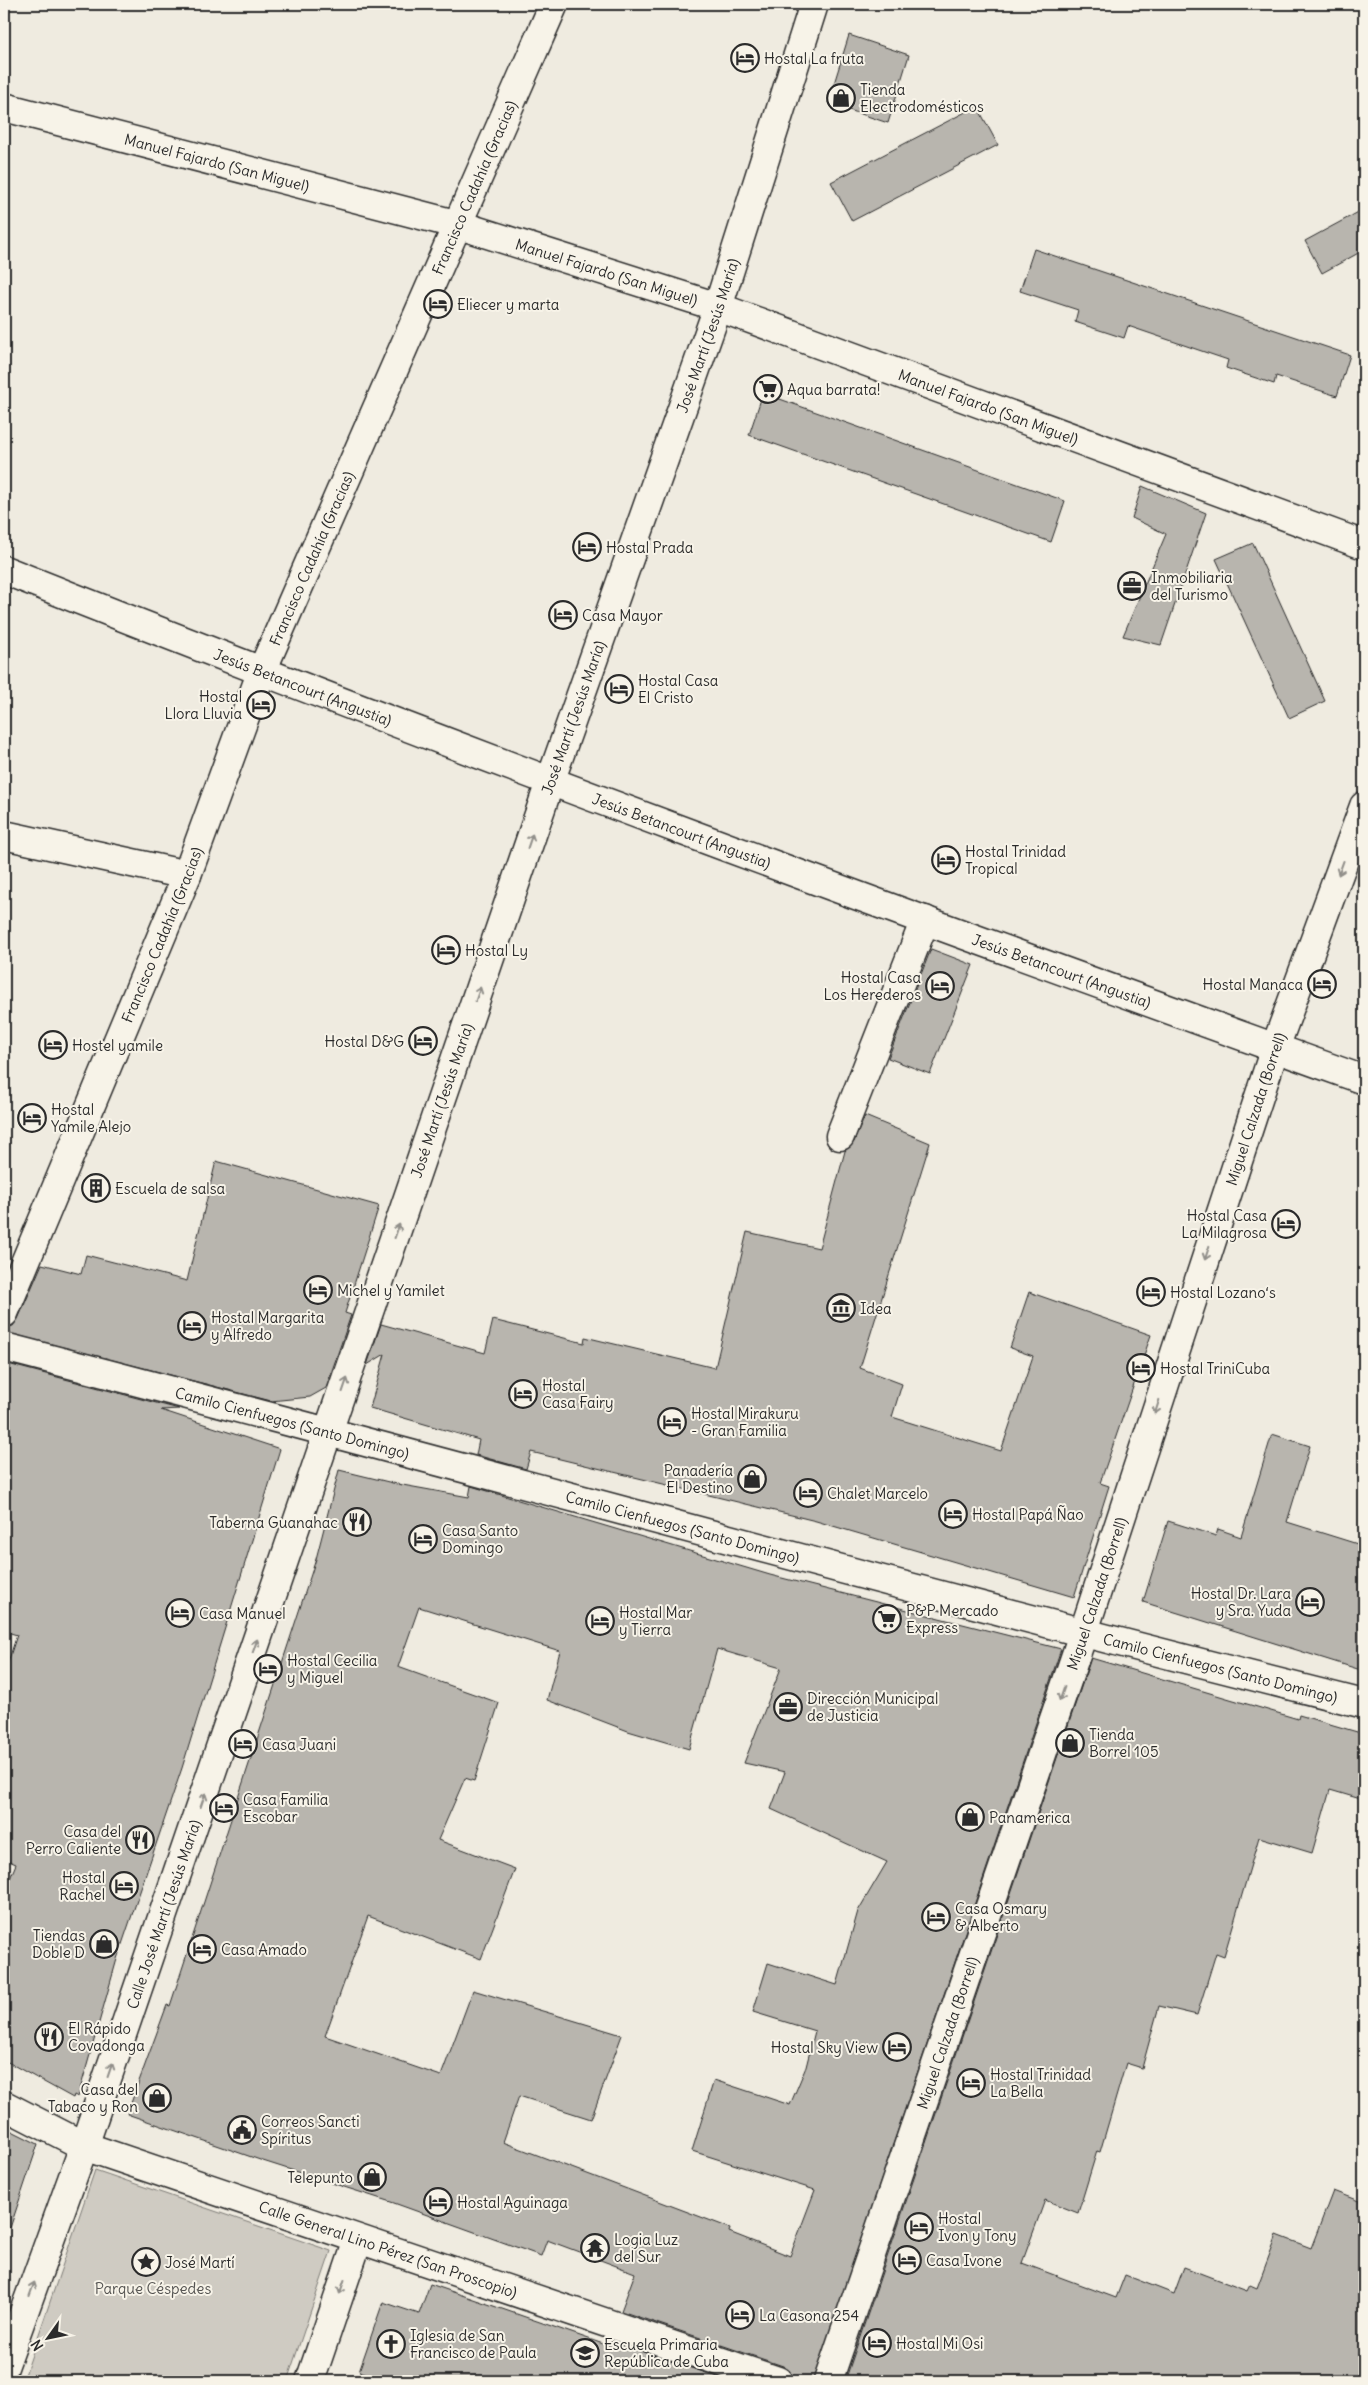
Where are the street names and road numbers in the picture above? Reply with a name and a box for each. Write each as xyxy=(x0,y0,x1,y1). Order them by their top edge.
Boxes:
street label: Francisco Cadahía (Gracias) xyxy=(427,97,520,277)
street label: Manuel Fajardo (San Miguel) xyxy=(122,129,311,195)
street label: Manuel Fajardo (San Miguel) xyxy=(513,234,700,310)
street label: José Martí (Jesús María) xyxy=(672,256,742,415)
street label: Manuel Fajardo (San Miguel) xyxy=(896,365,1081,448)
street label: Francisco Cadahía (Gracias) xyxy=(265,468,358,648)
street label: José Martí (Jesús María) xyxy=(537,638,609,797)
street label: Jesús Betancourt (Angustia) xyxy=(211,644,395,730)
street label: Jesús Betancourt (Angustia) xyxy=(590,788,774,872)
street label: Francisco Cadahía (Gracias) xyxy=(117,844,206,1025)
street label: Jesús Betancourt (Angustia) xyxy=(970,929,1154,1012)
street label: José Martí (Jesús María) xyxy=(406,1021,476,1180)
street label: Miguel Calzada (Borrell) xyxy=(1221,1030,1289,1188)
street label: Camilo Cienfuegos (Santo Domingo) xyxy=(173,1383,411,1463)
street label: Camilo Cienfuegos (Santo Domingo) xyxy=(564,1486,802,1567)
street label: Miguel Calzada (Borrell) xyxy=(1062,1515,1130,1672)
street label: Camilo Cienfuegos (Santo Domingo) xyxy=(1101,1629,1340,1707)
street label: Calle José Martí (Jesús María) xyxy=(122,1817,204,2011)
street label: Miguel Calzada (Borrell) xyxy=(912,1954,982,2111)
street label: Calle General Lino Pérez (San Proscopio) xyxy=(256,2196,520,2302)

